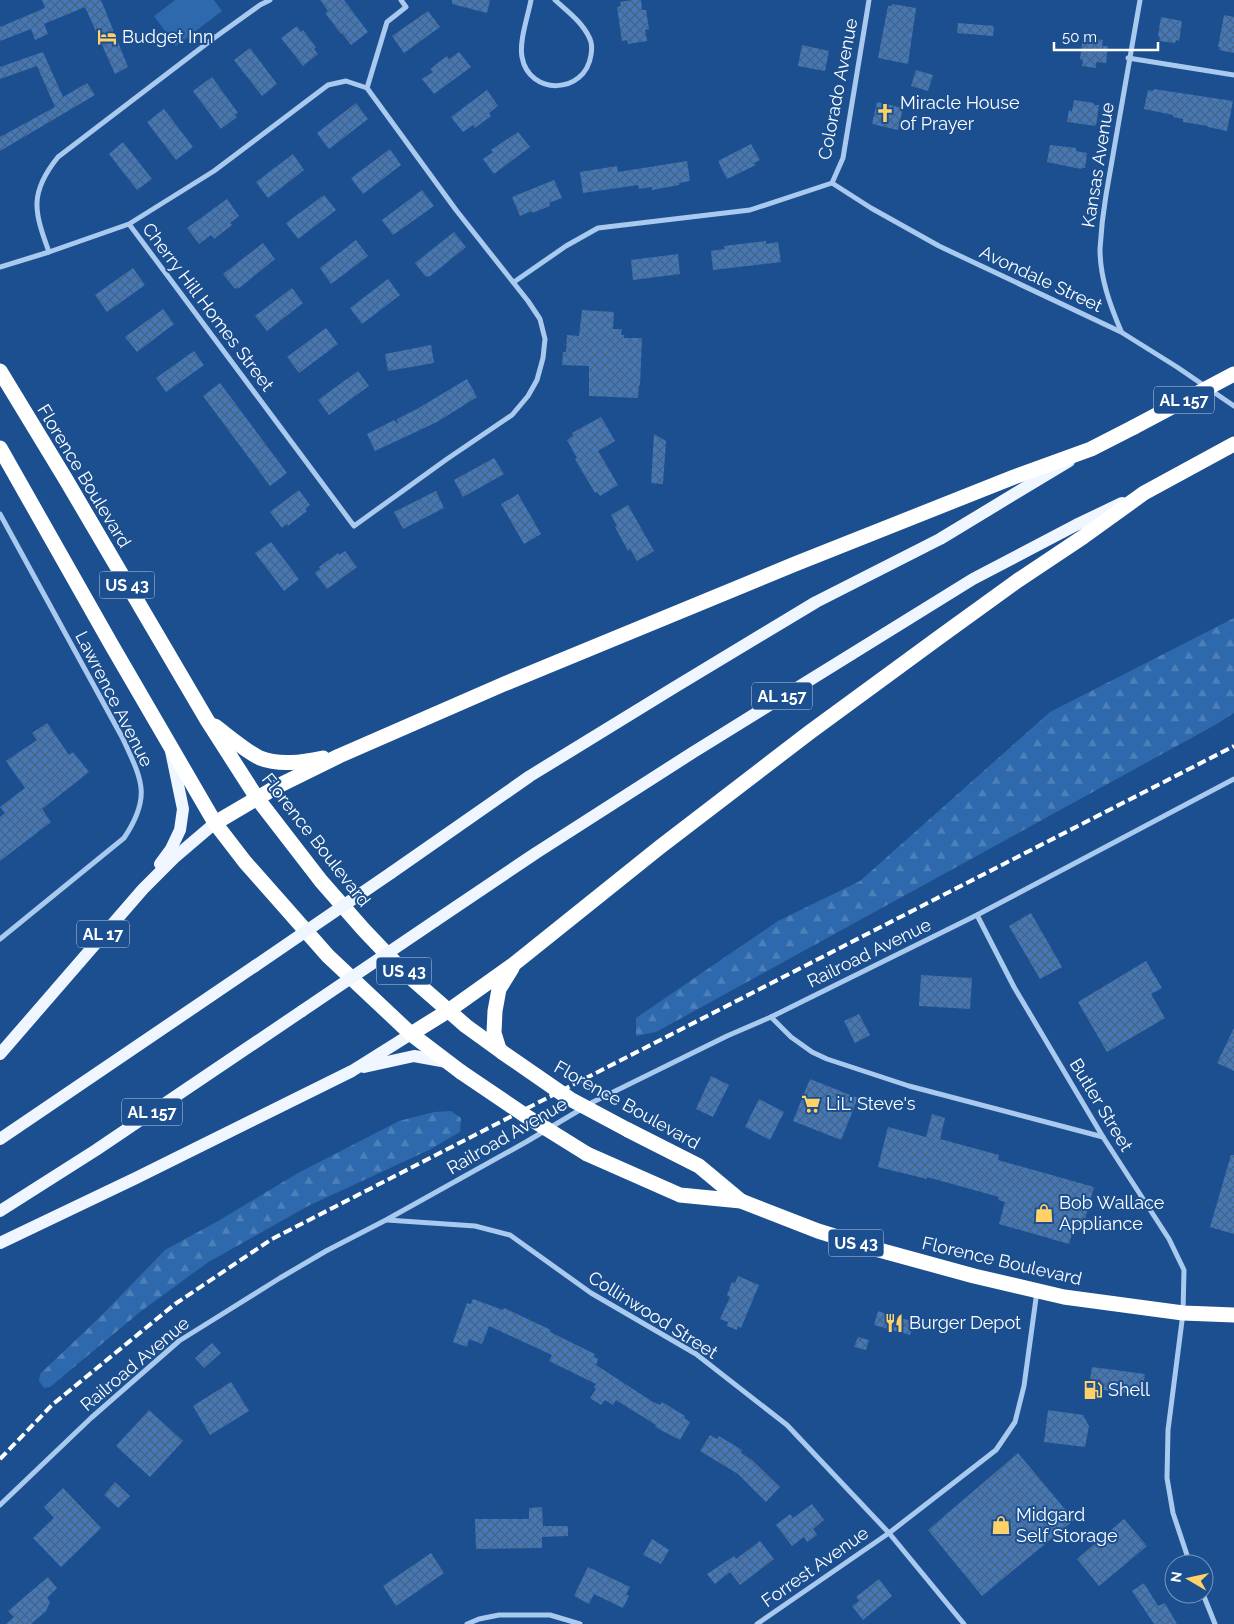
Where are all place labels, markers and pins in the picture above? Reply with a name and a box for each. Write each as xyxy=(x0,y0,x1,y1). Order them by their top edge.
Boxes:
hotel icon: Budget Inn xyxy=(96,26,118,48)
place label: Budget Inn xyxy=(122,26,214,47)
place label: Miracle House of Prayer xyxy=(900,92,1020,134)
church icon: Miracle House of Prayer xyxy=(874,102,896,124)
supermarket icon: LiL' Steve's xyxy=(800,1093,822,1115)
place label: LiL' Steve's xyxy=(826,1093,916,1114)
place label: Bob Wallace Appliance xyxy=(1059,1192,1165,1234)
shop icon: Bob Wallace Appliance xyxy=(1033,1202,1055,1224)
restaurant icon: Burger Depot xyxy=(883,1312,905,1334)
place label: Burger Depot xyxy=(909,1312,1021,1333)
fuel station icon: Shell xyxy=(1082,1379,1104,1401)
place label: Shell xyxy=(1108,1379,1150,1400)
place label: Midgard Self Storage xyxy=(1016,1504,1118,1546)
shop icon: Midgard Self Storage xyxy=(990,1514,1012,1536)

